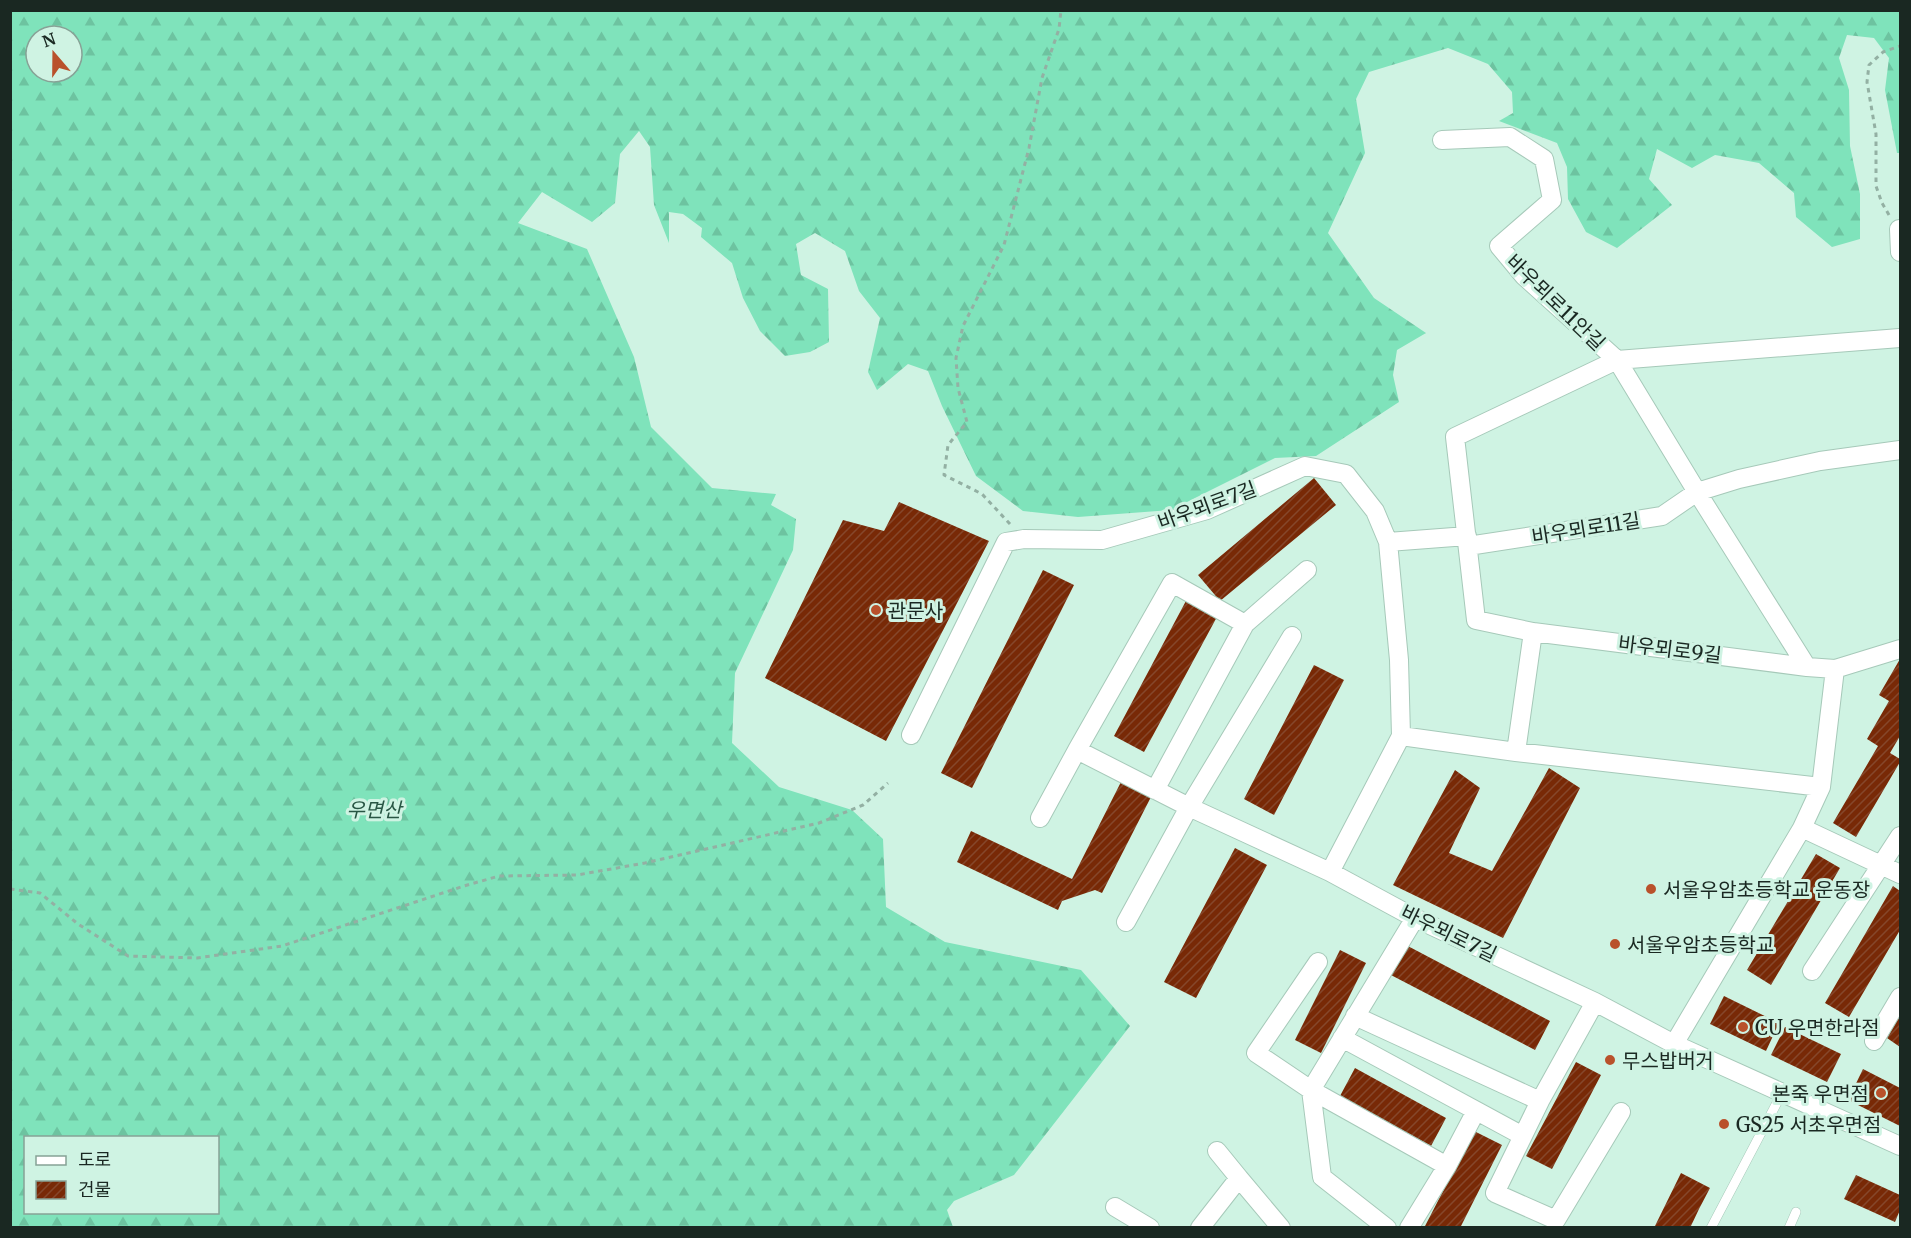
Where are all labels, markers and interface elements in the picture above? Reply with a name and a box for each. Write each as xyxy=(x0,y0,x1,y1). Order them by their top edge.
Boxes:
north arrow xyxy=(24,24,84,84)
text: N xyxy=(40,28,59,51)
street label: 바우뫼로11안길 xyxy=(1501,249,1611,355)
street label: 바우뫼로7길 xyxy=(1154,476,1260,534)
street label: 바우뫼로11길 xyxy=(1530,507,1642,549)
place label: 관문사 xyxy=(888,598,943,623)
marker: 관문사 xyxy=(869,603,883,617)
street label: 바우뫼로9길 xyxy=(1617,630,1723,668)
park label: 우면산 xyxy=(346,797,404,822)
place label: 서울우암초등학교 운동장 xyxy=(1663,877,1870,902)
marker: 서울우암초등학교 운동장 xyxy=(1644,882,1658,896)
street label: 바우뫼로7길 xyxy=(1397,899,1501,967)
place label: 서울우암초등학교 xyxy=(1627,932,1774,957)
marker: 서울우암초등학교 xyxy=(1608,937,1622,951)
place label: CU 우면한라점 xyxy=(1755,1015,1880,1040)
marker: CU 우면한라점 xyxy=(1736,1020,1750,1034)
place label: 무스밥버거 xyxy=(1622,1048,1714,1073)
marker: 무스밥버거 xyxy=(1603,1053,1617,1067)
place label: 본죽 우면점 xyxy=(1772,1081,1869,1106)
marker: 본죽 우면점 xyxy=(1874,1086,1888,1100)
place label: GS25 서초우면점 xyxy=(1736,1112,1881,1137)
marker: GS25 서초우면점 xyxy=(1717,1117,1731,1131)
legend xyxy=(24,1136,219,1214)
text: 도로 xyxy=(78,1148,111,1171)
text: 건물 xyxy=(78,1178,111,1201)

